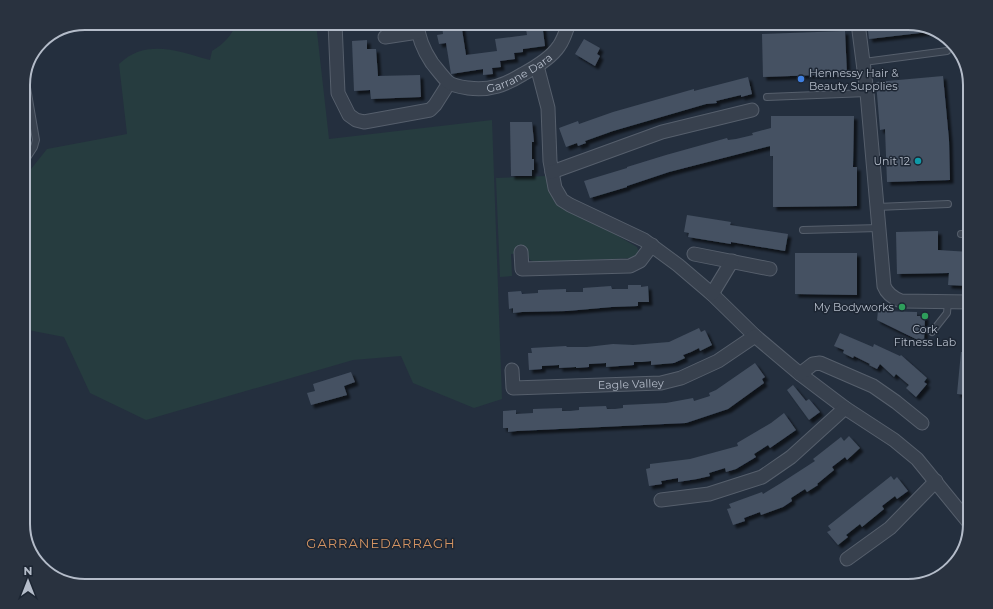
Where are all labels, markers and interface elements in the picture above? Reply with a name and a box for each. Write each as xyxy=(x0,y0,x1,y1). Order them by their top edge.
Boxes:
street label: Garrane Dara xyxy=(485,50,555,95)
place label: Hennessy Hair & Beauty Supplies xyxy=(809,66,899,93)
marker: Hennessy Hair & Beauty Supplies xyxy=(796,74,806,84)
place label: Unit 12 xyxy=(873,154,910,168)
marker: Unit 12 xyxy=(913,156,923,166)
place label: My Bodyworks xyxy=(814,300,895,314)
marker: My Bodyworks xyxy=(897,302,907,312)
marker: Cork Fitness Lab xyxy=(920,311,930,321)
place label: Cork Fitness Lab xyxy=(894,322,956,349)
street label: Eagle Valley xyxy=(598,376,664,392)
district label: GARRANEDARRAGH xyxy=(306,535,456,551)
north arrow xyxy=(8,561,48,601)
text: N xyxy=(24,564,32,578)

